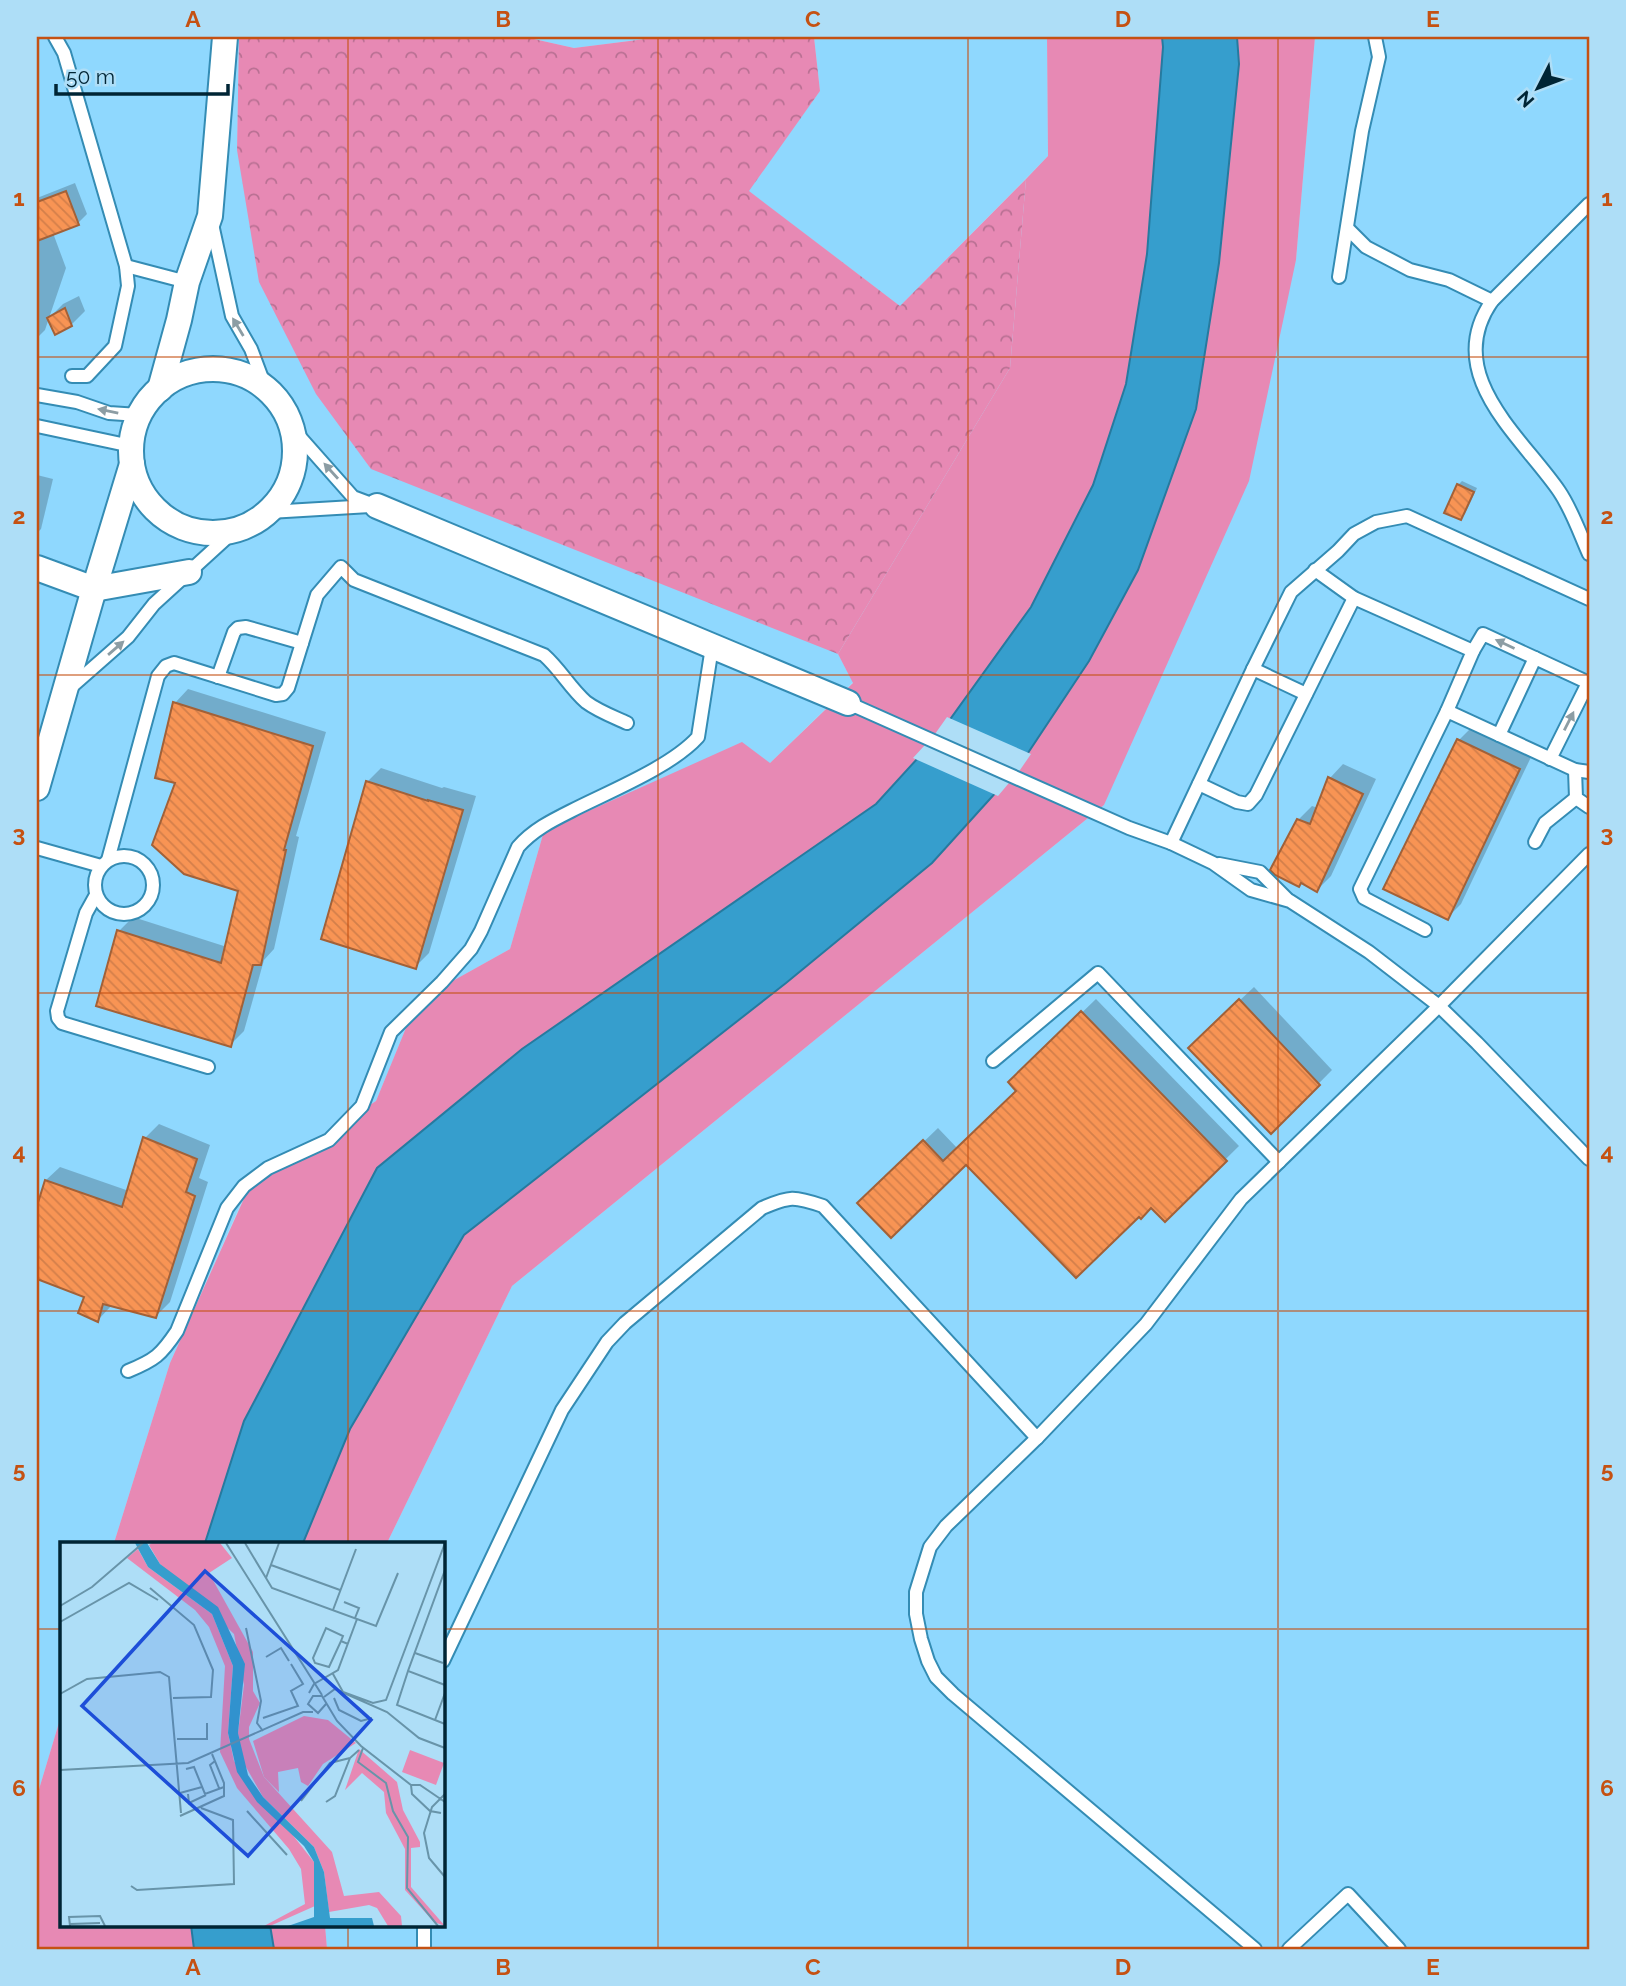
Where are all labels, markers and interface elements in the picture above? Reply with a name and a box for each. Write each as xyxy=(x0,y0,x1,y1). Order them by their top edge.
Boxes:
text: A xyxy=(185,5,201,32)
text: B xyxy=(495,5,511,32)
text: C xyxy=(805,5,821,32)
text: D xyxy=(1115,5,1131,32)
text: E xyxy=(1426,5,1440,32)
scale bar xyxy=(56,52,228,96)
north arrow xyxy=(1504,52,1574,122)
text: 50 m xyxy=(66,64,115,89)
text: N xyxy=(1512,87,1538,112)
text: 1 xyxy=(13,184,25,211)
text: 1 xyxy=(1601,184,1613,211)
one-way arrow xyxy=(232,317,244,336)
one-way arrow xyxy=(97,405,119,416)
one-way arrow xyxy=(323,462,339,480)
text: 2 xyxy=(13,502,25,529)
text: 2 xyxy=(1601,502,1613,529)
one-way arrow xyxy=(1495,638,1515,650)
one-way arrow xyxy=(107,641,124,656)
one-way arrow xyxy=(1564,711,1575,731)
text: 3 xyxy=(13,820,25,847)
text: 3 xyxy=(1601,820,1613,847)
text: 4 xyxy=(12,1138,26,1165)
text: 4 xyxy=(1600,1138,1614,1165)
text: 5 xyxy=(13,1456,26,1483)
text: 5 xyxy=(1601,1456,1614,1483)
inset map xyxy=(60,1542,444,1926)
text: 6 xyxy=(12,1774,26,1801)
text: 6 xyxy=(1600,1774,1614,1801)
text: A xyxy=(185,1953,201,1980)
text: B xyxy=(495,1953,511,1980)
text: C xyxy=(805,1953,821,1980)
text: D xyxy=(1115,1953,1131,1980)
text: E xyxy=(1426,1953,1440,1980)

